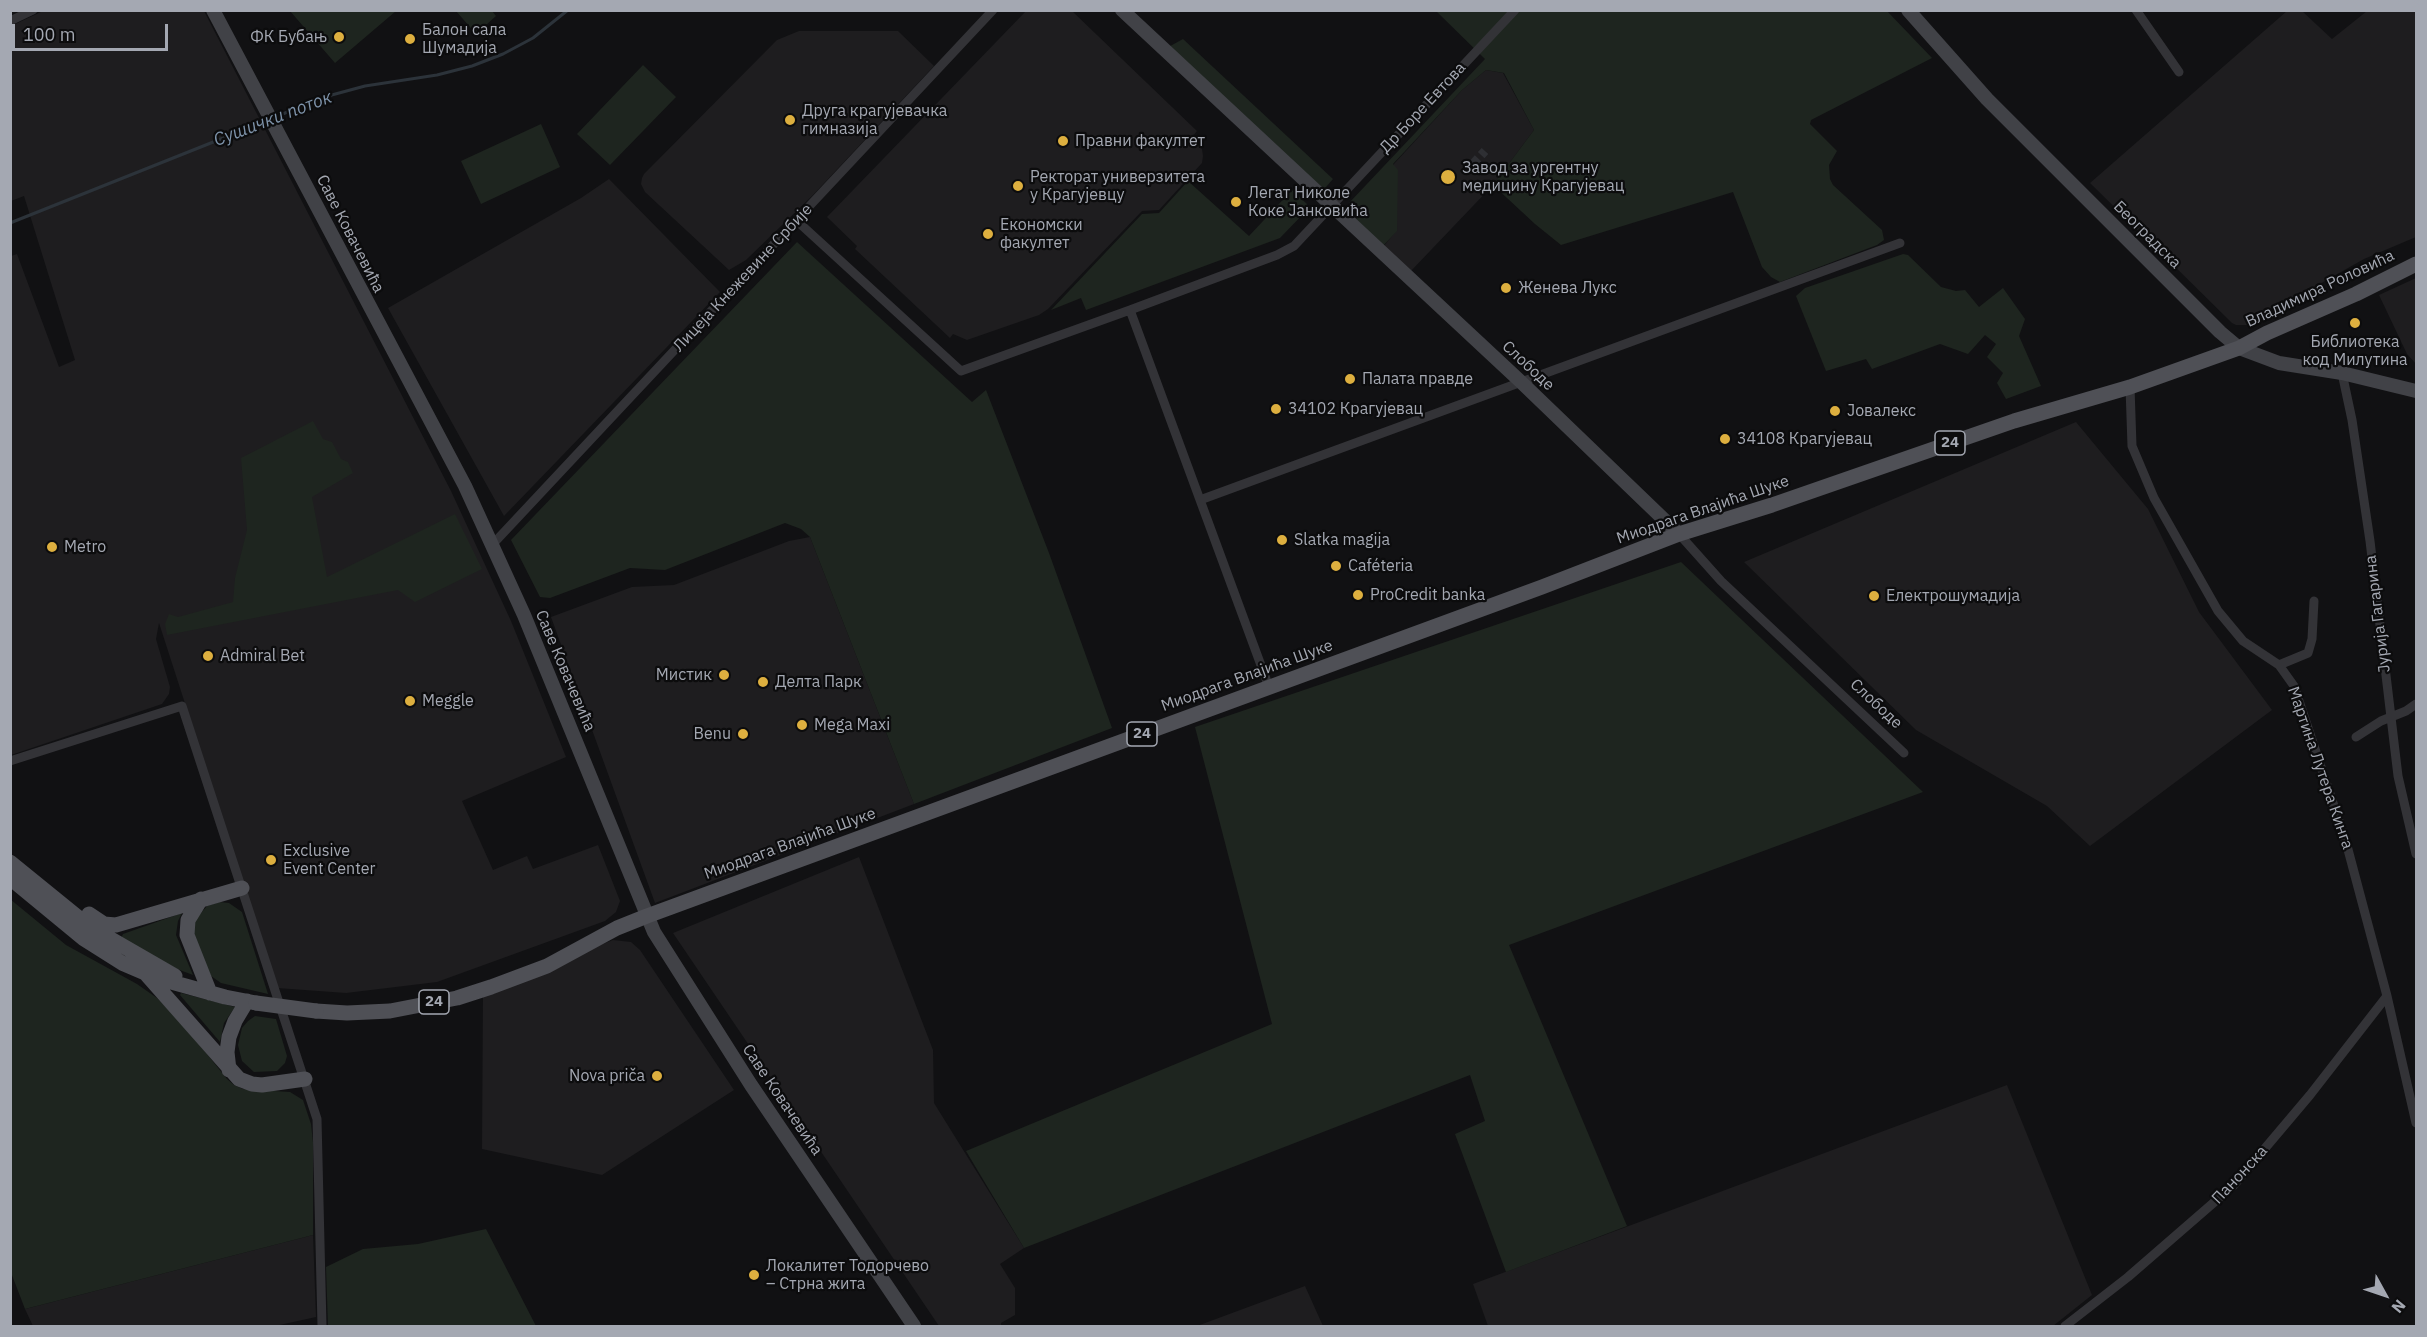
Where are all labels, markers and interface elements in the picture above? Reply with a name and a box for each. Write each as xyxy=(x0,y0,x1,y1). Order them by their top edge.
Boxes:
scale bar xyxy=(15,12,171,50)
place label: Балон сала Шумадија xyxy=(422,20,506,58)
text: 100 m xyxy=(23,23,75,46)
place label: ФК Бубањ xyxy=(250,27,327,47)
marker: ФК Бубањ xyxy=(332,30,346,44)
marker: Балон сала Шумадија xyxy=(403,32,417,46)
street label: Др Боре Евтова xyxy=(1376,59,1470,157)
water label: Сушички поток xyxy=(211,87,335,151)
place label: Друга крагујевачка гимназија xyxy=(802,101,947,139)
marker: Друга крагујевачка гимназија xyxy=(783,113,797,127)
place label: Правни факултет xyxy=(1075,131,1205,151)
marker: Правни факултет xyxy=(1056,134,1070,148)
place label: Завод за ургентну медицину Крагујевац xyxy=(1462,158,1624,196)
place label: Ректорат универзитета у Крагујевцу xyxy=(1030,167,1205,205)
marker: Завод за ургентну медицину Крагујевац xyxy=(1439,168,1457,186)
street label: Саве Ковачевића xyxy=(312,172,388,296)
marker: Ректорат универзитета у Крагујевцу xyxy=(1011,179,1025,193)
place label: Легат Николе Коке Јанковића xyxy=(1248,183,1368,221)
marker: Легат Николе Коке Јанковића xyxy=(1229,195,1243,209)
street label: Београдска xyxy=(2109,197,2185,273)
street label: Лицеја Кнежевине Србије xyxy=(669,200,817,356)
place label: Економски факултет xyxy=(1000,215,1083,253)
marker: Економски факултет xyxy=(981,227,995,241)
street label: Владимира Роловића xyxy=(2243,246,2397,332)
place label: Женева Лукс xyxy=(1518,278,1617,298)
marker: Женева Лукс xyxy=(1499,281,1513,295)
marker: Библиотека код Милутина xyxy=(2348,316,2362,330)
place label: Библиотека код Милутина xyxy=(2302,332,2408,370)
street label: Слободе xyxy=(1498,337,1558,395)
place label: Палата правде xyxy=(1362,369,1473,389)
marker: Палата правде xyxy=(1343,372,1357,386)
place label: 34102 Крагујевац xyxy=(1288,399,1423,419)
place label: Јовалекс xyxy=(1847,401,1916,421)
marker: 34102 Крагујевац xyxy=(1269,402,1283,416)
marker: Јовалекс xyxy=(1828,404,1842,418)
place label: 34108 Крагујевац xyxy=(1737,429,1872,449)
road number: 24 xyxy=(1935,431,1965,455)
marker: 34108 Крагујевац xyxy=(1718,432,1732,446)
street label: Миодрага Влајића Шуке xyxy=(1614,471,1792,549)
place label: Slatka magija xyxy=(1294,530,1390,550)
marker: Slatka magija xyxy=(1275,533,1289,547)
place label: Metro xyxy=(64,537,106,557)
marker: Metro xyxy=(45,540,59,554)
street label: Јурија Гагарина xyxy=(2361,554,2395,674)
place label: Caféteria xyxy=(1348,556,1413,576)
marker: Caféteria xyxy=(1329,559,1343,573)
place label: ProCredit banka xyxy=(1370,585,1485,605)
place label: Електрошумадија xyxy=(1886,586,2020,606)
marker: ProCredit banka xyxy=(1351,588,1365,602)
marker: Електрошумадија xyxy=(1867,589,1881,603)
street label: Саве Ковачевића xyxy=(531,608,599,734)
street label: Миодрага Влајића Шуке xyxy=(1159,636,1335,716)
place label: Admiral Bet xyxy=(220,646,305,666)
marker: Admiral Bet xyxy=(201,649,215,663)
place label: Мистик xyxy=(656,665,712,685)
marker: Мистик xyxy=(717,668,731,682)
place label: Делта Парк xyxy=(775,672,862,692)
marker: Делта Парк xyxy=(756,675,770,689)
street label: Слободе xyxy=(1846,675,1906,733)
street label: Мартина Лутера Кинга xyxy=(2283,684,2357,852)
place label: Meggle xyxy=(422,691,474,711)
marker: Meggle xyxy=(403,694,417,708)
place label: Mega Maxi xyxy=(814,715,890,735)
marker: Mega Maxi xyxy=(795,718,809,732)
road number: 24 xyxy=(1127,722,1157,746)
place label: Benu xyxy=(694,724,731,744)
marker: Benu xyxy=(736,727,750,741)
street label: Миодрага Влајића Шуке xyxy=(702,804,878,884)
place label: Exclusive Event Center xyxy=(283,841,375,879)
marker: Exclusive Event Center xyxy=(264,853,278,867)
road number: 24 xyxy=(419,990,449,1014)
street label: Саве Ковачевића xyxy=(738,1041,826,1159)
place label: Nova priča xyxy=(569,1066,645,1086)
marker: Nova priča xyxy=(650,1069,664,1083)
street label: Панонска xyxy=(2208,1142,2272,1208)
place label: Локалитет Тодорчево – Стрна жита xyxy=(766,1256,929,1294)
north arrow xyxy=(2355,1265,2415,1325)
marker: Локалитет Тодорчево – Стрна жита xyxy=(747,1268,761,1282)
text: N xyxy=(2387,1296,2410,1317)

